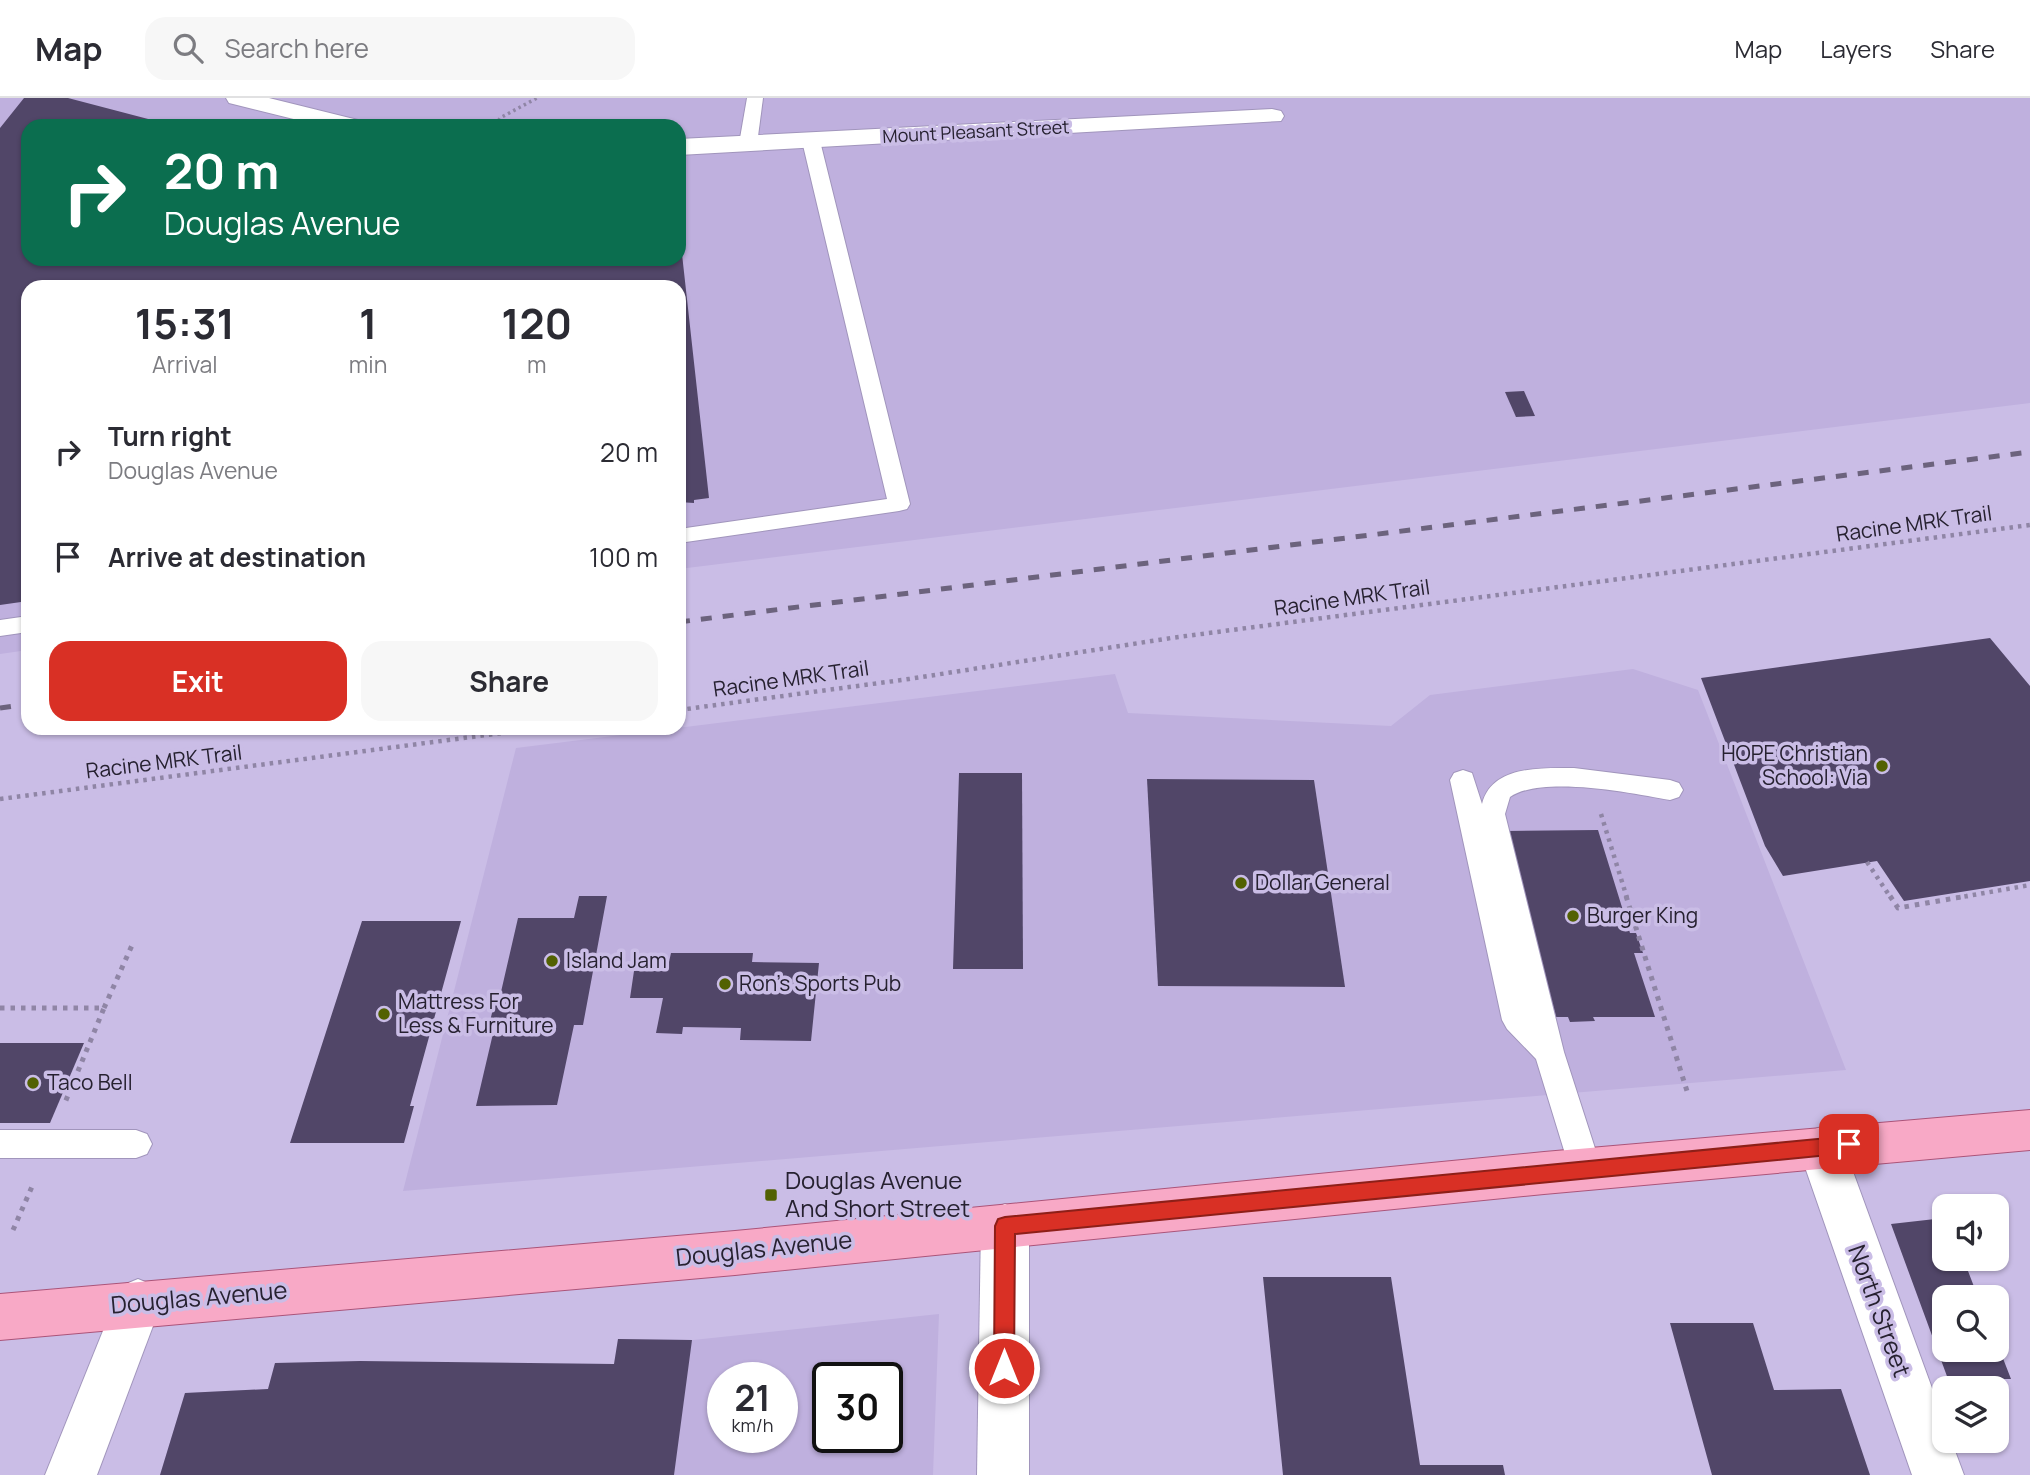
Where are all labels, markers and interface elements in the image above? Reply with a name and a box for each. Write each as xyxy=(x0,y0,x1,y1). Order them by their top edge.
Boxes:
search box xyxy=(145,17,635,80)
text: Map xyxy=(35,26,103,71)
icon: search xyxy=(169,29,207,67)
text: Search here xyxy=(225,30,369,66)
text: Map xyxy=(1735,32,1782,65)
text: Layers xyxy=(1820,32,1892,65)
text: Share xyxy=(1930,32,1995,65)
street label: Mount Pleasant Street xyxy=(882,114,1070,148)
text: 20 m xyxy=(164,137,279,204)
icon: right xyxy=(49,147,140,238)
text: Douglas Avenue xyxy=(164,201,400,245)
text: 15:31 xyxy=(135,294,235,352)
text: 1 xyxy=(359,294,377,352)
text: 120 xyxy=(501,294,572,352)
text: Arrival xyxy=(152,348,218,380)
text: min xyxy=(349,348,387,380)
text: m xyxy=(527,348,546,380)
text: Turn right xyxy=(108,418,232,454)
icon: right xyxy=(49,433,87,471)
text: 20 m xyxy=(600,434,658,470)
text: Douglas Avenue xyxy=(108,454,278,486)
street label: Racine MRK Trail xyxy=(1834,498,1994,548)
icon: arrive xyxy=(49,538,87,576)
text: Arrive at destination xyxy=(108,539,366,575)
text: 100 m xyxy=(589,539,658,575)
street label: Racine MRK Trail xyxy=(1272,572,1432,622)
button: Exit xyxy=(49,641,347,721)
button: Share xyxy=(361,641,658,721)
street label: Racine MRK Trail xyxy=(711,653,871,703)
street label: Racine MRK Trail xyxy=(84,738,244,784)
place label: HOPE Christian School: Via xyxy=(1721,739,1868,791)
marker: HOPE Christian School: Via xyxy=(1874,758,1890,774)
place label: Dollar General xyxy=(1255,868,1390,896)
marker: Dollar General xyxy=(1233,875,1249,891)
place label: Burger King xyxy=(1587,901,1698,929)
marker: Burger King xyxy=(1565,908,1581,924)
place label: Island Jam xyxy=(566,946,667,974)
marker: Island Jam xyxy=(544,953,560,969)
place label: Ron's Sports Pub xyxy=(739,969,901,997)
marker: Ron's Sports Pub xyxy=(717,976,733,992)
place label: Mattress For Less & Furniture xyxy=(398,987,554,1039)
marker: Mattress For Less & Furniture xyxy=(376,1006,392,1022)
place label: Taco Bell xyxy=(47,1068,133,1096)
marker: Taco Bell xyxy=(25,1075,41,1091)
pin xyxy=(1819,1114,1879,1174)
icon: arrive xyxy=(1830,1125,1868,1163)
place label: Douglas Avenue And Short Street xyxy=(785,1163,970,1224)
marker: Douglas Avenue And Short Street xyxy=(763,1187,779,1203)
map controls xyxy=(1932,1194,2009,1453)
button: sound xyxy=(1932,1194,2009,1271)
street label: Douglas Avenue xyxy=(674,1222,854,1273)
street label: North Street xyxy=(1841,1240,1920,1381)
street label: Douglas Avenue xyxy=(109,1272,289,1321)
button: search xyxy=(1932,1285,2009,1362)
position arrow xyxy=(967,1331,1041,1405)
speed limit sign: 30 xyxy=(812,1362,903,1453)
text: 21 xyxy=(734,1374,771,1422)
button: layers xyxy=(1932,1376,2009,1453)
text: km/h xyxy=(732,1413,773,1437)

